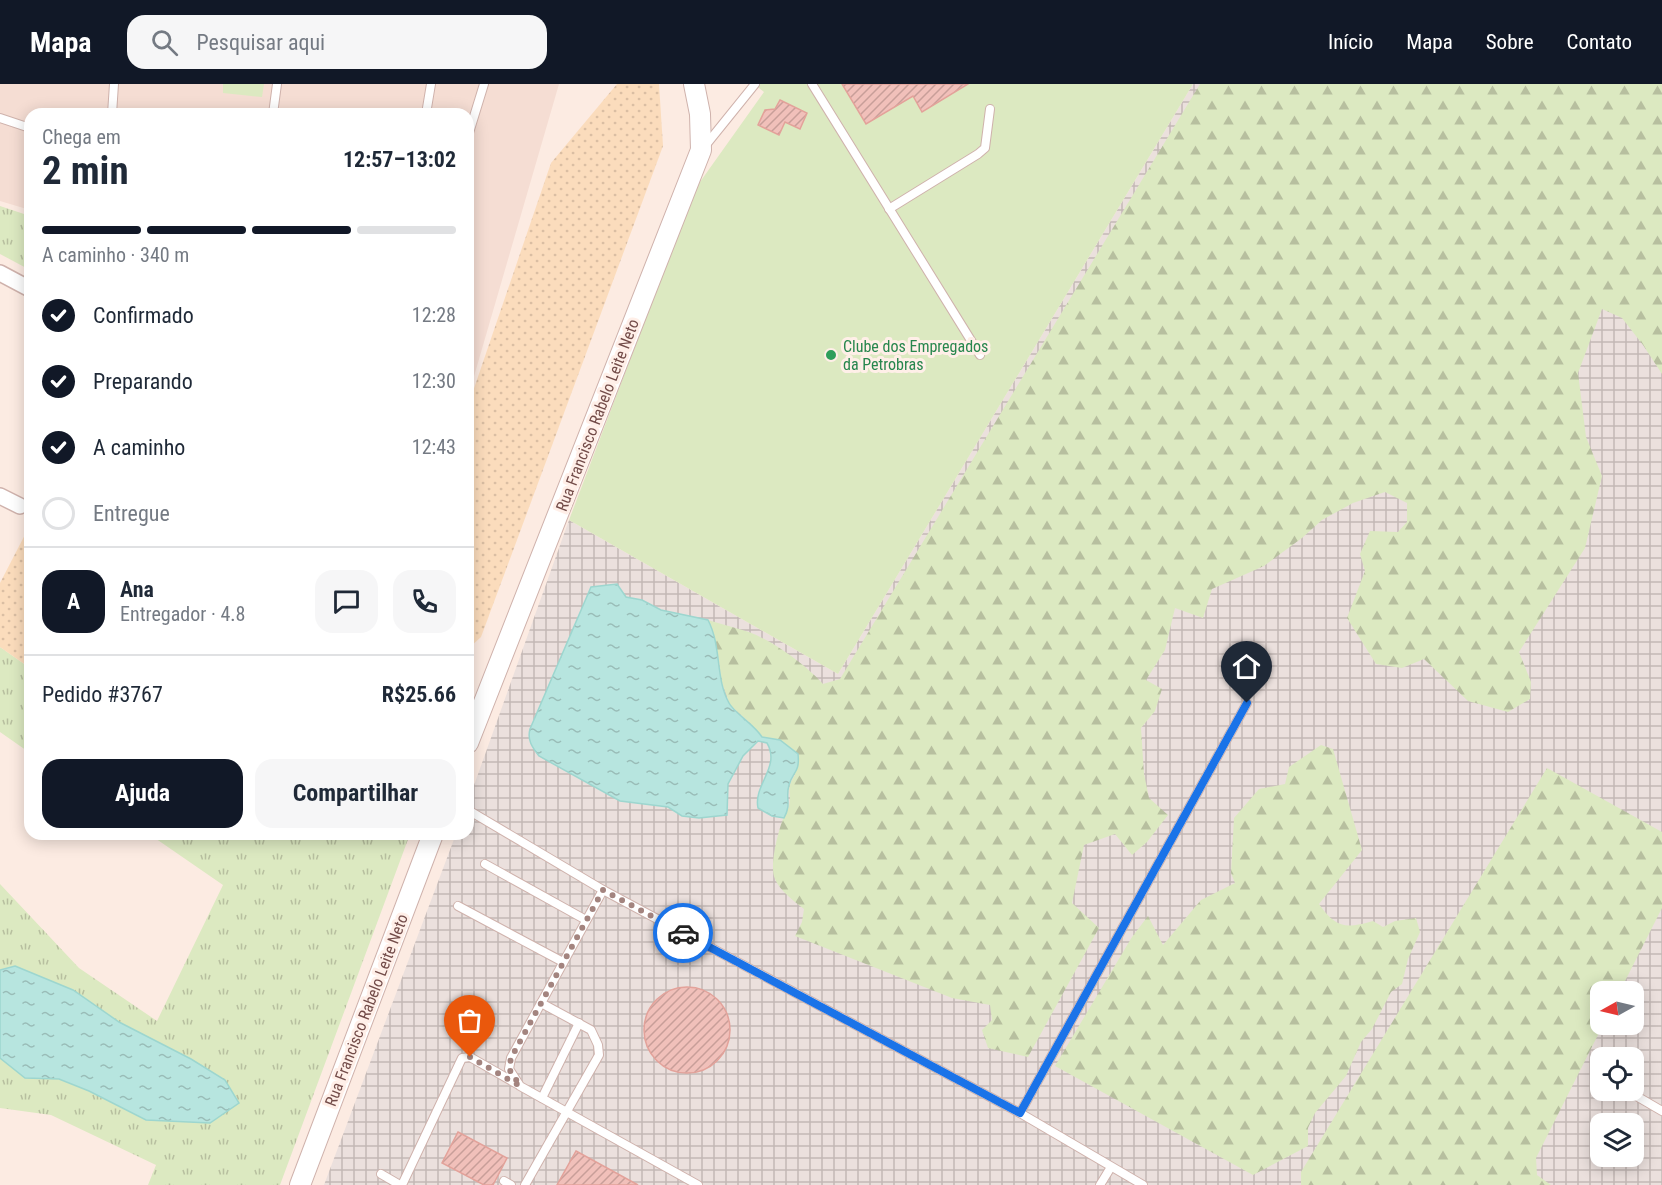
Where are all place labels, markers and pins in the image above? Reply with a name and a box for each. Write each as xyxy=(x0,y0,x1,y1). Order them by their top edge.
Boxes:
place label: Clube dos Empregados da Petrobras xyxy=(843,337,988,374)
marker: Clube dos Empregados da Petrobras xyxy=(824,348,838,362)
pin xyxy=(1221,641,1272,703)
pin xyxy=(444,995,495,1057)

